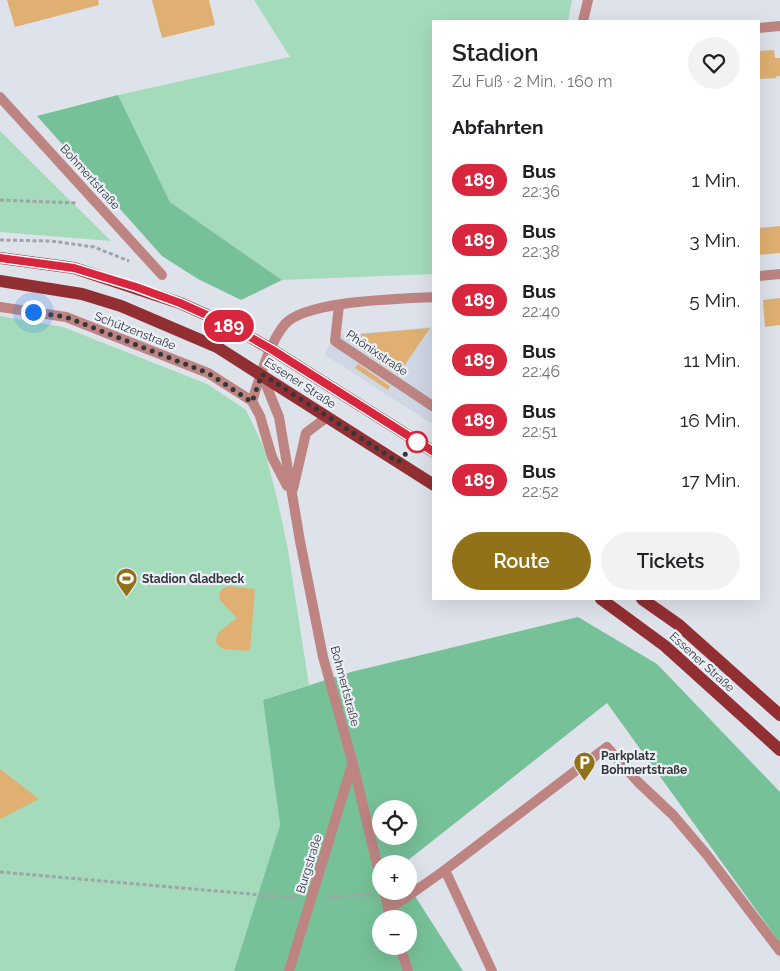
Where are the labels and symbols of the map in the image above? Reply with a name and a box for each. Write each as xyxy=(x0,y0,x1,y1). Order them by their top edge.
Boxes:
street label: Bohmertstraße xyxy=(57,142,123,212)
your location xyxy=(21,300,46,325)
street label: Schützenstraße xyxy=(92,309,178,353)
line badge: 189 xyxy=(200,310,258,342)
street label: Phönixstraße xyxy=(343,327,411,379)
street label: Essener Straße xyxy=(262,355,338,411)
unlabelled marker xyxy=(406,431,428,453)
sports icon: Stadion Gladbeck xyxy=(114,567,138,598)
place label: Stadion Gladbeck xyxy=(142,572,245,586)
street label: Essener Straße xyxy=(667,629,737,695)
street label: Bohmertstraße xyxy=(328,644,362,728)
place label: Parkplatz Bohmertstraße xyxy=(601,749,687,777)
parking icon: Parkplatz Bohmertstraße xyxy=(573,751,597,782)
street label: Burgstraße xyxy=(293,833,325,895)

